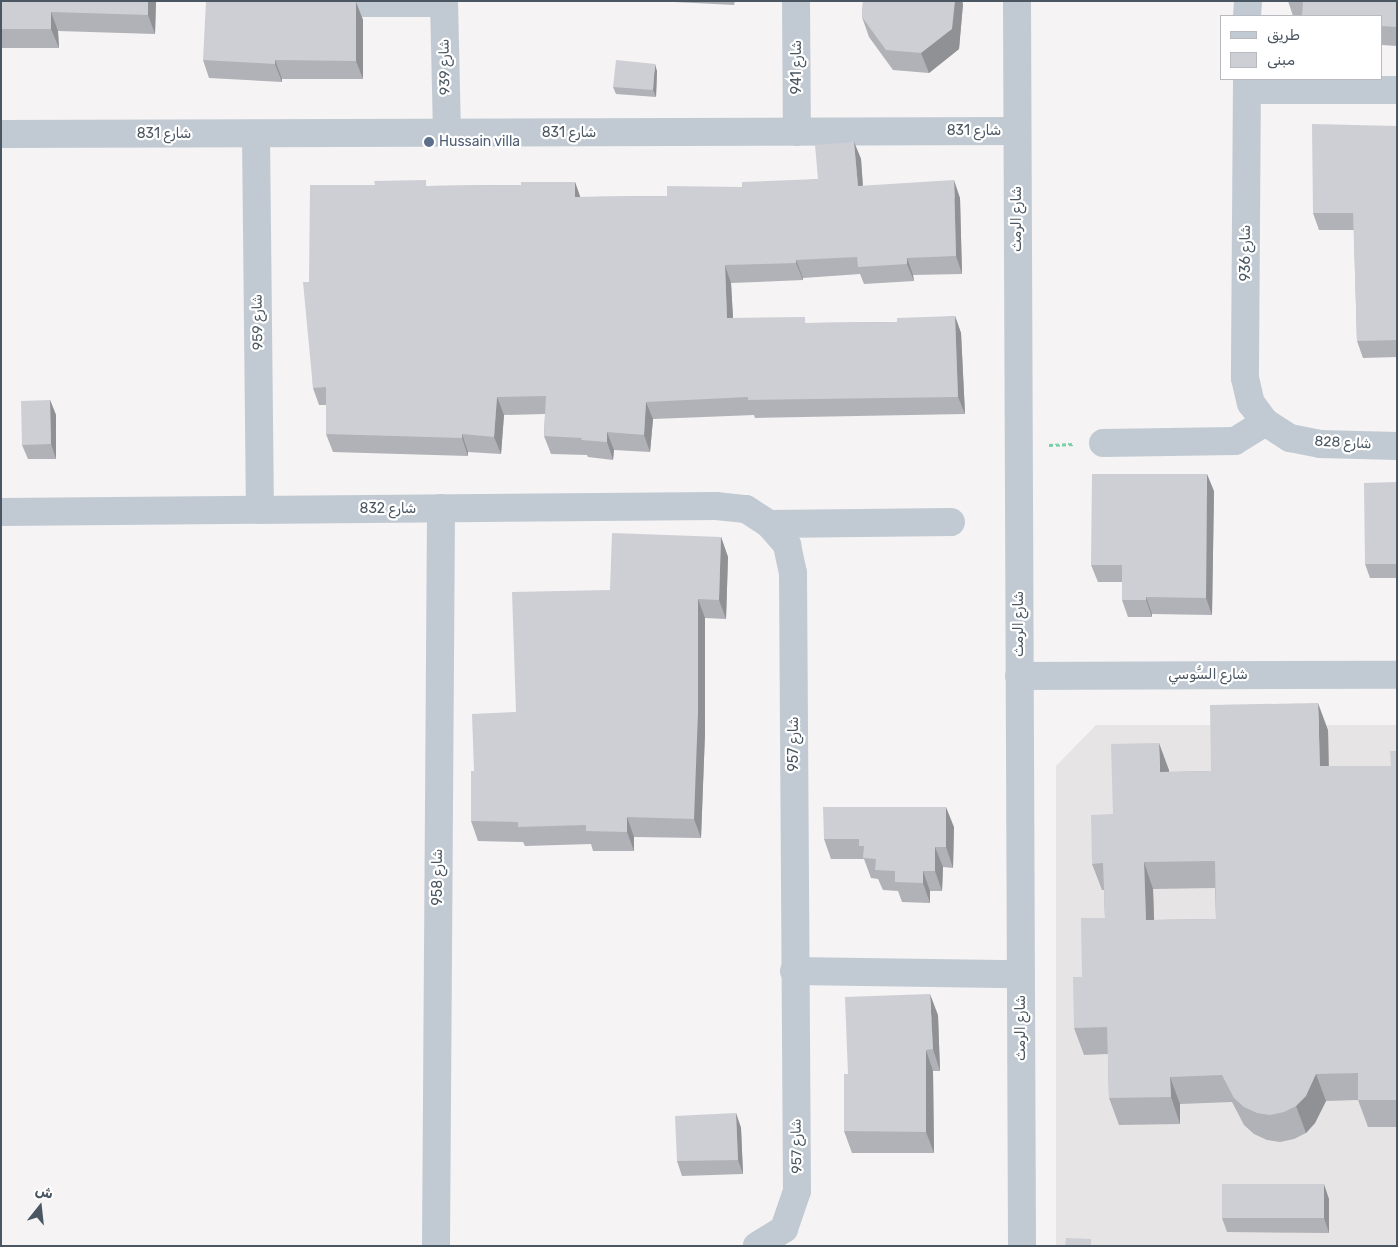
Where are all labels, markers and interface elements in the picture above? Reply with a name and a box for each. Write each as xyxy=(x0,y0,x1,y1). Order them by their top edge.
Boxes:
legend xyxy=(1220,15,1383,80)
text: طريق xyxy=(1267,26,1300,44)
street label: شارع 939 xyxy=(436,39,454,95)
street label: شارع 941 xyxy=(789,40,805,94)
text: مبنى xyxy=(1267,51,1295,69)
street label: شارع 831 xyxy=(947,123,1001,139)
street label: شارع 831 xyxy=(542,125,596,141)
street label: شارع 831 xyxy=(137,126,191,142)
place label: Hussain villa xyxy=(439,134,520,150)
marker: Hussain villa xyxy=(423,136,435,148)
street label: شارع الرمث xyxy=(1009,186,1025,252)
street label: شارع 936 xyxy=(1238,225,1254,281)
street label: شارع 959 xyxy=(249,294,267,350)
street label: شارع 828 xyxy=(1314,433,1372,453)
street label: شارع 832 xyxy=(360,501,416,517)
street label: شارع الرمث xyxy=(1011,591,1027,657)
street label: شارع السُّوسي xyxy=(1168,667,1248,683)
street label: شارع 957 xyxy=(786,716,802,772)
street label: شارع 958 xyxy=(430,849,446,905)
street label: شارع الرمث xyxy=(1013,995,1029,1061)
street label: شارع 957 xyxy=(788,1118,806,1174)
text: ش xyxy=(33,1181,55,1203)
north arrow xyxy=(15,1182,65,1232)

